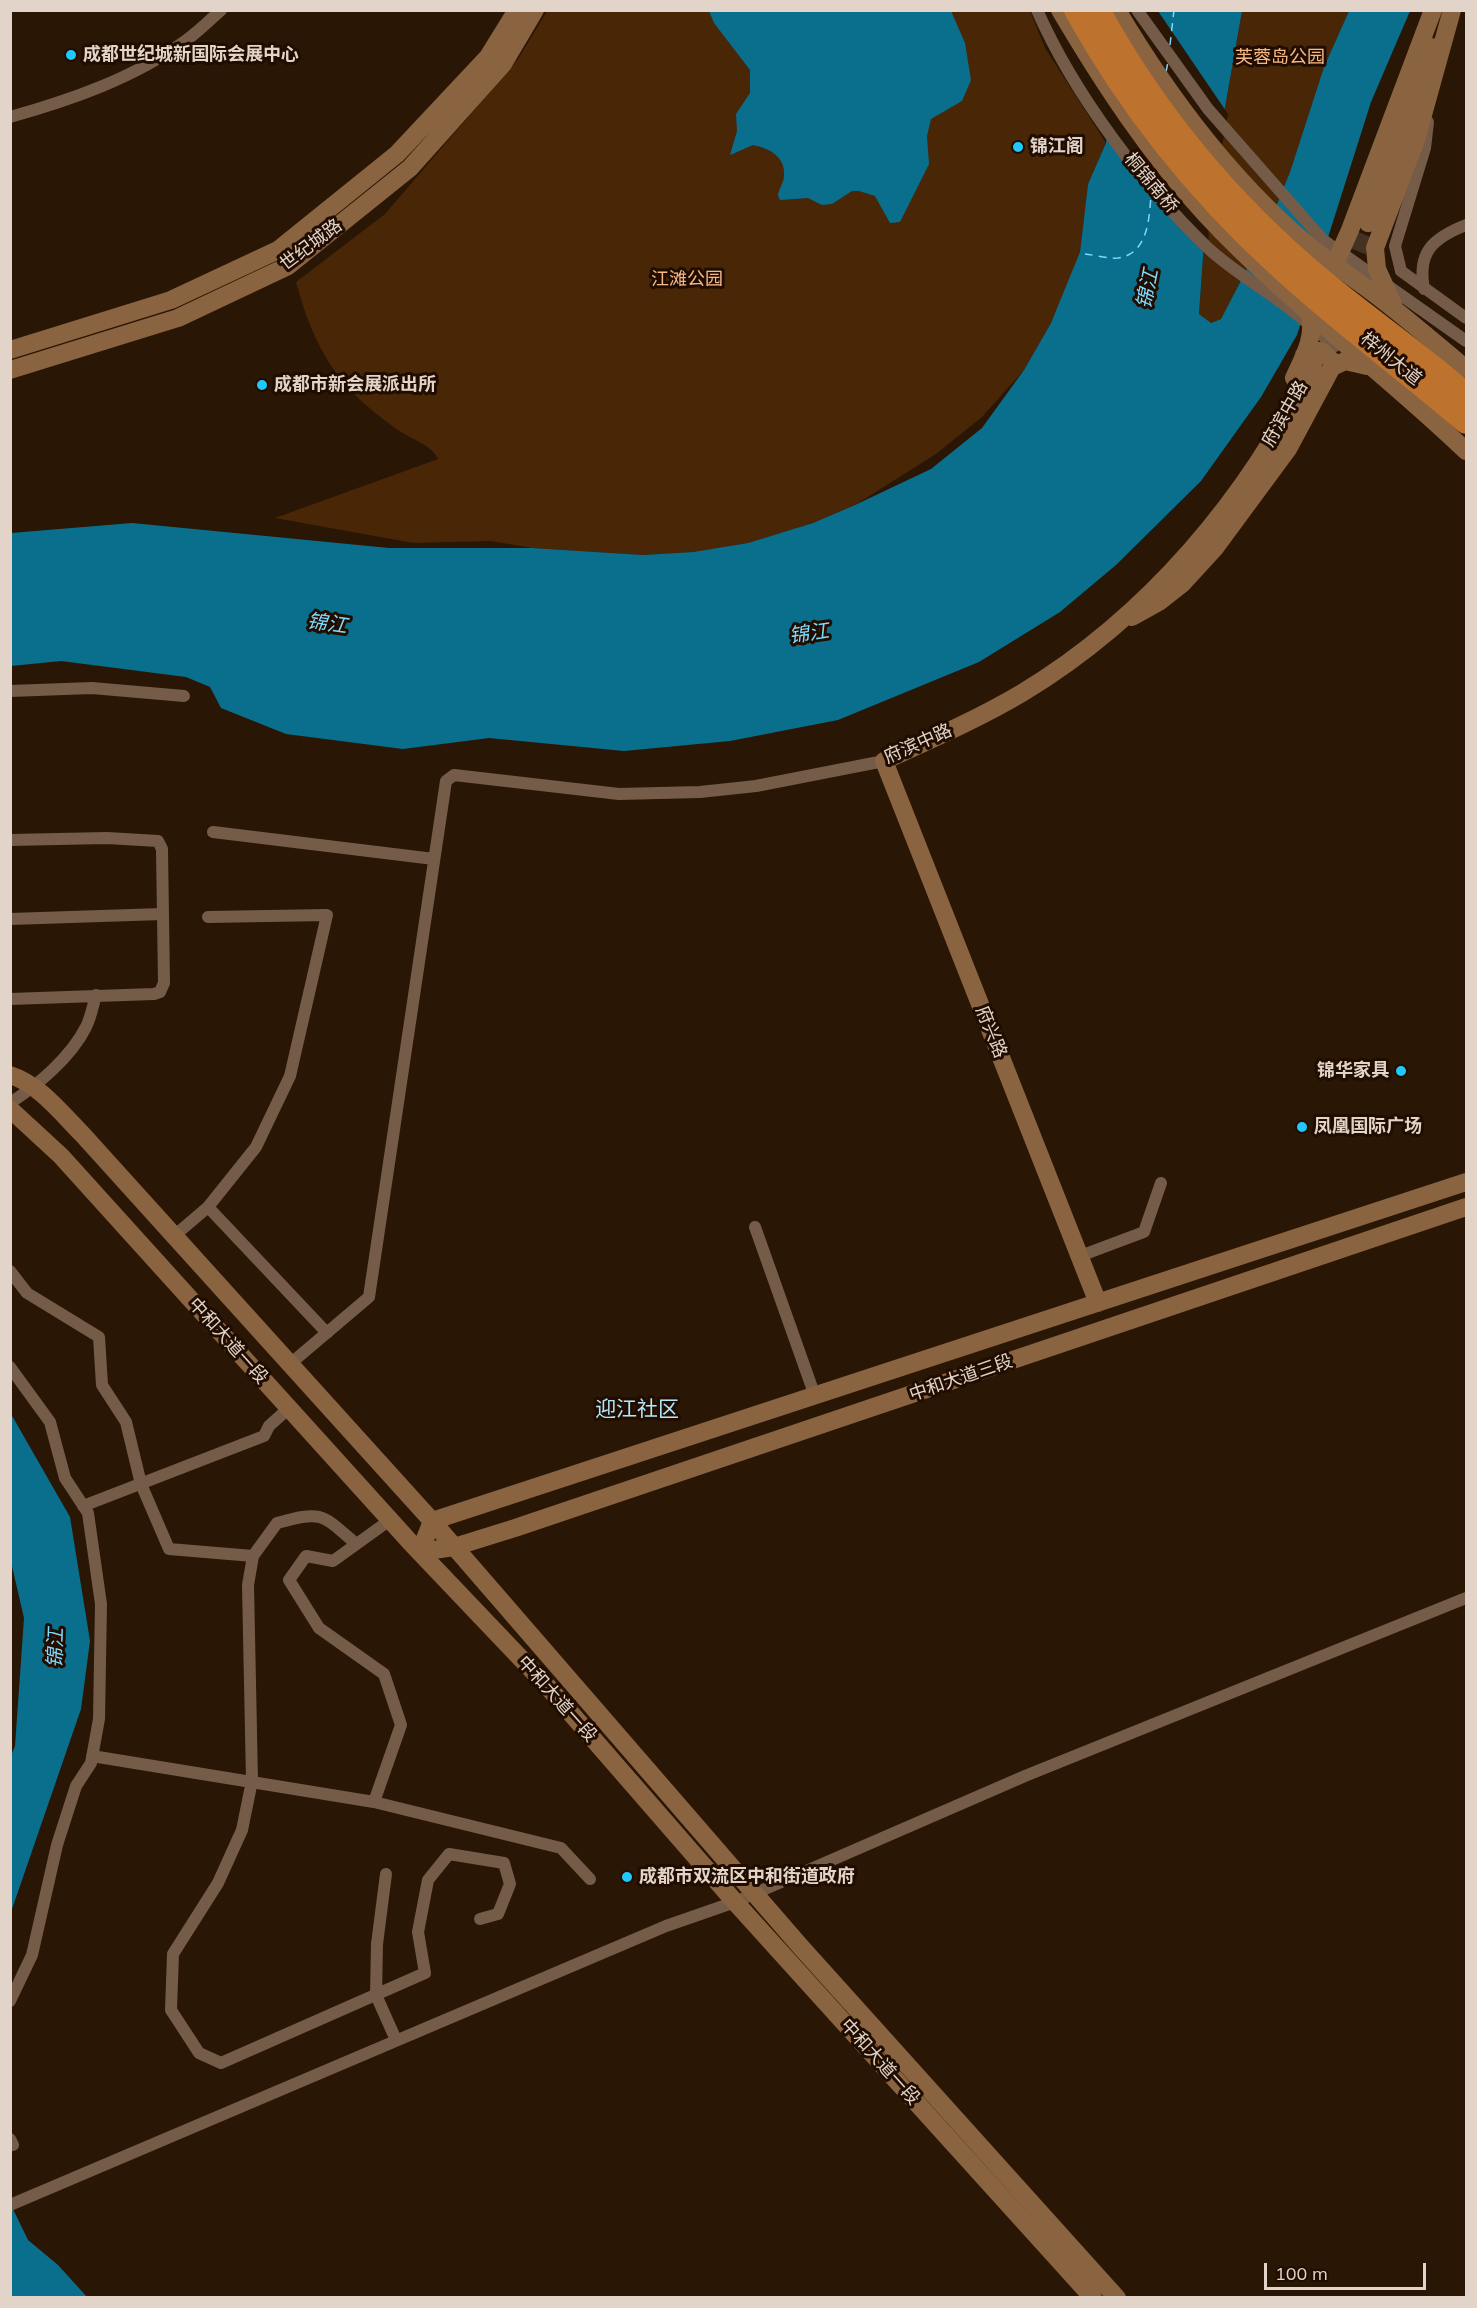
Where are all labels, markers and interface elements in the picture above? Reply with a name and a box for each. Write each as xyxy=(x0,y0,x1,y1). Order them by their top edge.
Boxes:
place label: 成都世纪城新国际会展中心 xyxy=(83,44,299,66)
park label: 芙蓉岛公园 xyxy=(1235,47,1325,69)
marker: 成都世纪城新国际会展中心 xyxy=(64,48,78,62)
place label: 锦江阁 xyxy=(1030,136,1084,158)
marker: 锦江阁 xyxy=(1011,140,1025,154)
street label: 桐锦南桥 xyxy=(1120,148,1182,218)
street label: 世纪城路 xyxy=(276,215,346,275)
water label: 锦江 xyxy=(1132,267,1164,311)
park label: 江滩公园 xyxy=(651,269,723,291)
street label: 梓州大道 xyxy=(1356,328,1426,390)
place label: 成都市新会展派出所 xyxy=(274,374,436,396)
street label: 府滨中路 xyxy=(1258,377,1312,451)
marker: 成都市新会展派出所 xyxy=(255,378,269,392)
water label: 锦江 xyxy=(306,609,348,639)
water label: 锦江 xyxy=(788,619,830,649)
street label: 府滨中路 xyxy=(881,719,955,769)
street label: 府兴路 xyxy=(971,1003,1011,1061)
place label: 锦华家具 xyxy=(1317,1060,1389,1082)
marker: 锦华家具 xyxy=(1394,1064,1408,1078)
place label: 凤凰国际广场 xyxy=(1314,1116,1422,1138)
marker: 凤凰国际广场 xyxy=(1295,1120,1309,1134)
street label: 中和大道一段 xyxy=(184,1294,272,1388)
street label: 中和大道三段 xyxy=(906,1350,1016,1406)
district label: 迎江社区 xyxy=(595,1397,679,1423)
water label: 锦江 xyxy=(43,1628,69,1668)
street label: 中和大道一段 xyxy=(513,1652,601,1746)
place label: 成都市双流区中和街道政府 xyxy=(639,1866,855,1888)
marker: 成都市双流区中和街道政府 xyxy=(620,1870,634,1884)
street label: 中和大道一段 xyxy=(836,2015,924,2109)
scale bar xyxy=(1267,2251,1429,2289)
text: 100 m xyxy=(1275,2262,1328,2285)

